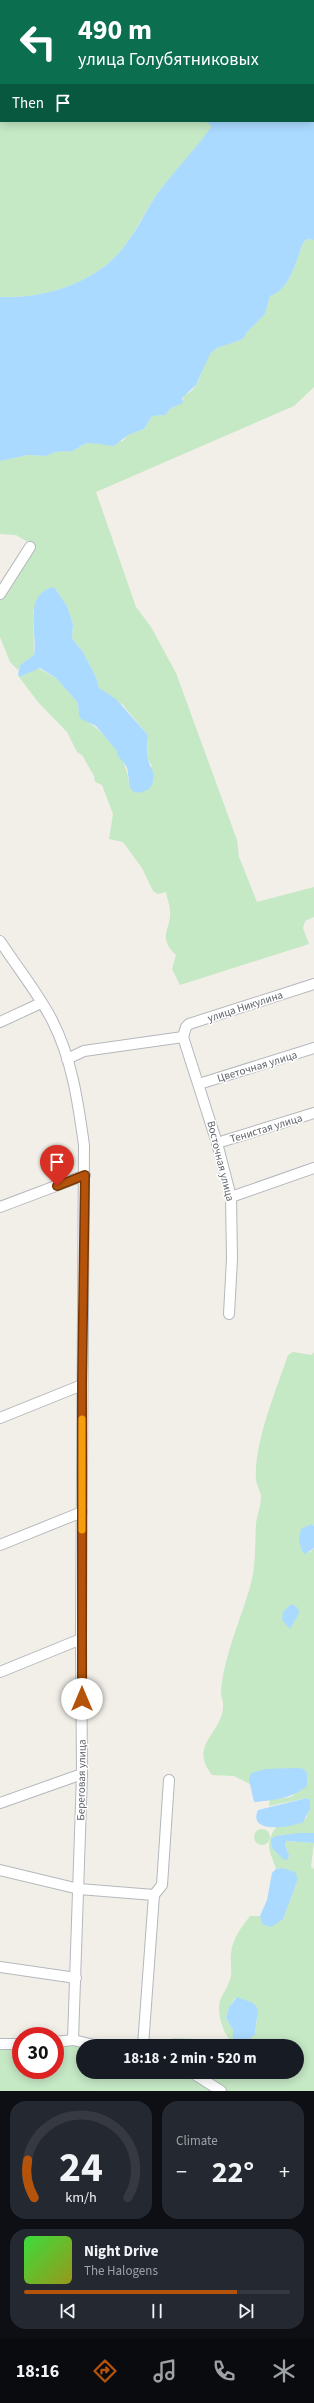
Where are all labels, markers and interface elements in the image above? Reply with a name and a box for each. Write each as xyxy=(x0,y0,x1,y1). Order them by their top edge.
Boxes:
text: 490 m xyxy=(78,10,152,50)
icon: left xyxy=(12,16,64,68)
text: улица Голубятниковых xyxy=(78,47,259,72)
icon: arrive xyxy=(52,92,74,114)
text: Then xyxy=(12,93,44,114)
street label: улица Никулина xyxy=(205,987,285,1026)
street label: Цветочная улица xyxy=(215,1047,299,1086)
street label: Тенистая улица xyxy=(228,1110,304,1147)
street label: Восточная улица xyxy=(203,1119,238,1203)
pin xyxy=(40,1145,74,1186)
icon: arrive xyxy=(46,1151,68,1173)
position arrow xyxy=(61,1678,103,1720)
street label: Береговая улица xyxy=(73,1739,90,1821)
speed limit sign: 30 xyxy=(12,2027,64,2079)
text: 18:18 · 2 min · 520 m xyxy=(123,2048,257,2069)
text: Climate xyxy=(176,2132,218,2150)
text: 24 xyxy=(59,2138,103,2198)
text: 22° xyxy=(212,2151,254,2194)
text: − xyxy=(176,2156,187,2188)
text: + xyxy=(279,2156,290,2188)
text: km/h xyxy=(65,2187,97,2208)
text: Night Drive xyxy=(84,2241,159,2262)
text: The Halogens xyxy=(84,2262,158,2280)
icon: previous xyxy=(57,2300,79,2322)
icon: pause xyxy=(146,2300,168,2322)
icon: next xyxy=(235,2300,257,2322)
icon: directions xyxy=(91,2357,119,2385)
icon: music xyxy=(151,2357,179,2385)
icon: phone xyxy=(210,2357,238,2385)
icon: climate xyxy=(270,2357,298,2385)
text: 18:16 xyxy=(16,2359,59,2384)

